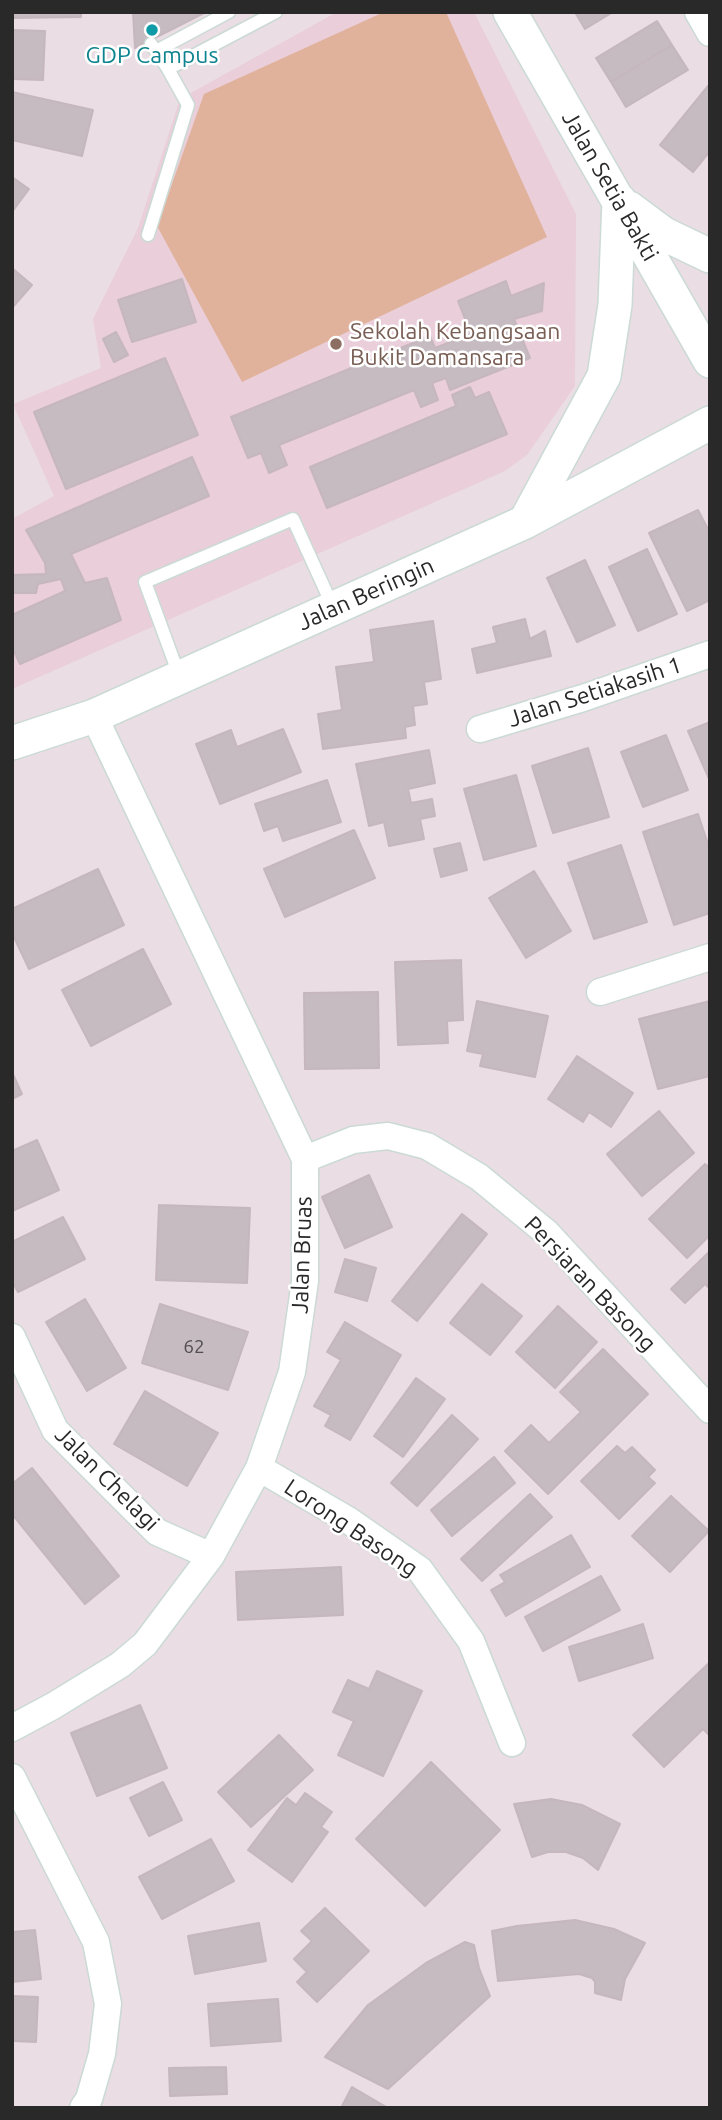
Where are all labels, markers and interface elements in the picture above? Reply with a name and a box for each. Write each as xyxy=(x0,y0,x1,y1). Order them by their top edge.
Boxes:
marker: GDP Campus xyxy=(144,22,160,38)
place label: GDP Campus xyxy=(86,41,218,69)
street label: Jalan Setia Bakti xyxy=(556,106,664,266)
place label: Sekolah Kebangsaan Bukit Damansara xyxy=(350,317,560,371)
marker: Sekolah Kebangsaan Bukit Damansara xyxy=(328,336,344,352)
street label: Jalan Beringin xyxy=(294,552,438,636)
street label: Jalan Setiakasih 1 xyxy=(505,651,685,733)
street label: Jalan Bruas xyxy=(286,1196,318,1314)
street label: Persiaran Basong xyxy=(519,1211,661,1357)
house number: 62 xyxy=(183,1336,205,1358)
street label: Jalan Chelagi xyxy=(49,1421,165,1537)
street label: Lorong Basong xyxy=(279,1473,423,1583)

